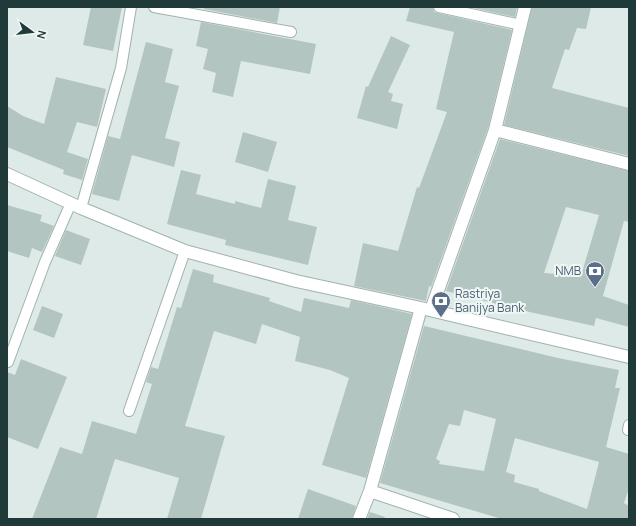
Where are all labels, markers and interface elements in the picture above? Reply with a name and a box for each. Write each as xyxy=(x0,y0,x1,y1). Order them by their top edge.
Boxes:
north arrow xyxy=(12,12,52,52)
text: N xyxy=(34,29,50,41)
bank icon: NMB xyxy=(584,260,606,288)
place label: NMB xyxy=(555,262,581,279)
place label: Rastriya Banijya Bank xyxy=(455,285,525,316)
bank icon: Rastriya Banijya Bank xyxy=(430,290,452,318)

